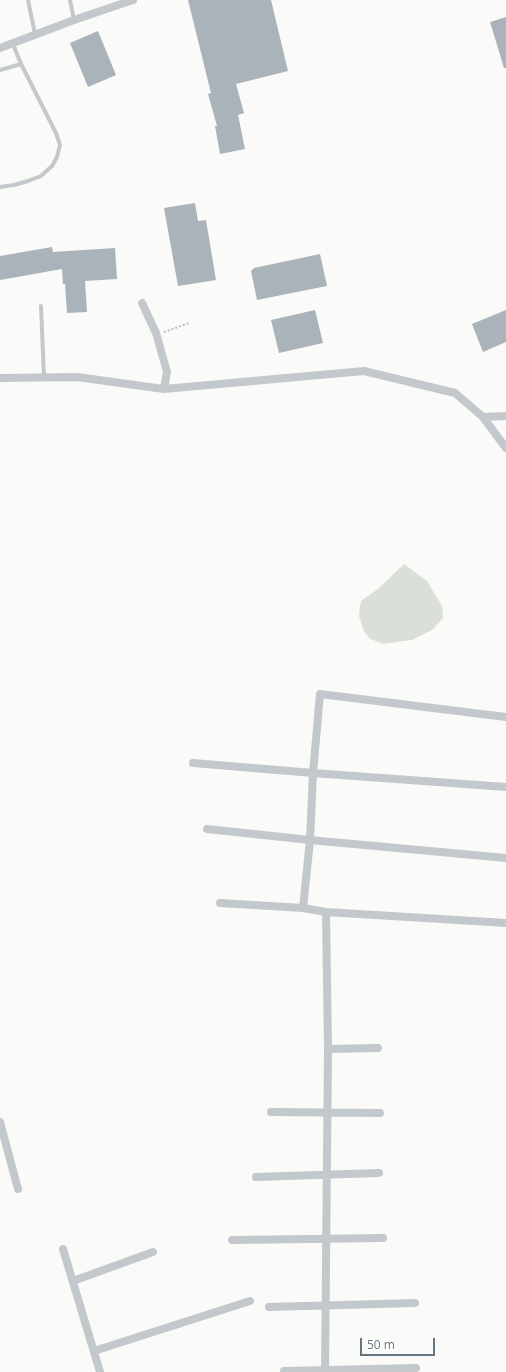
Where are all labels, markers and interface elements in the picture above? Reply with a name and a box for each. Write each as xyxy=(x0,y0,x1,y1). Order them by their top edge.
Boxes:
scale bar xyxy=(362,1330,437,1356)
text: 50 m xyxy=(367,1336,395,1353)

